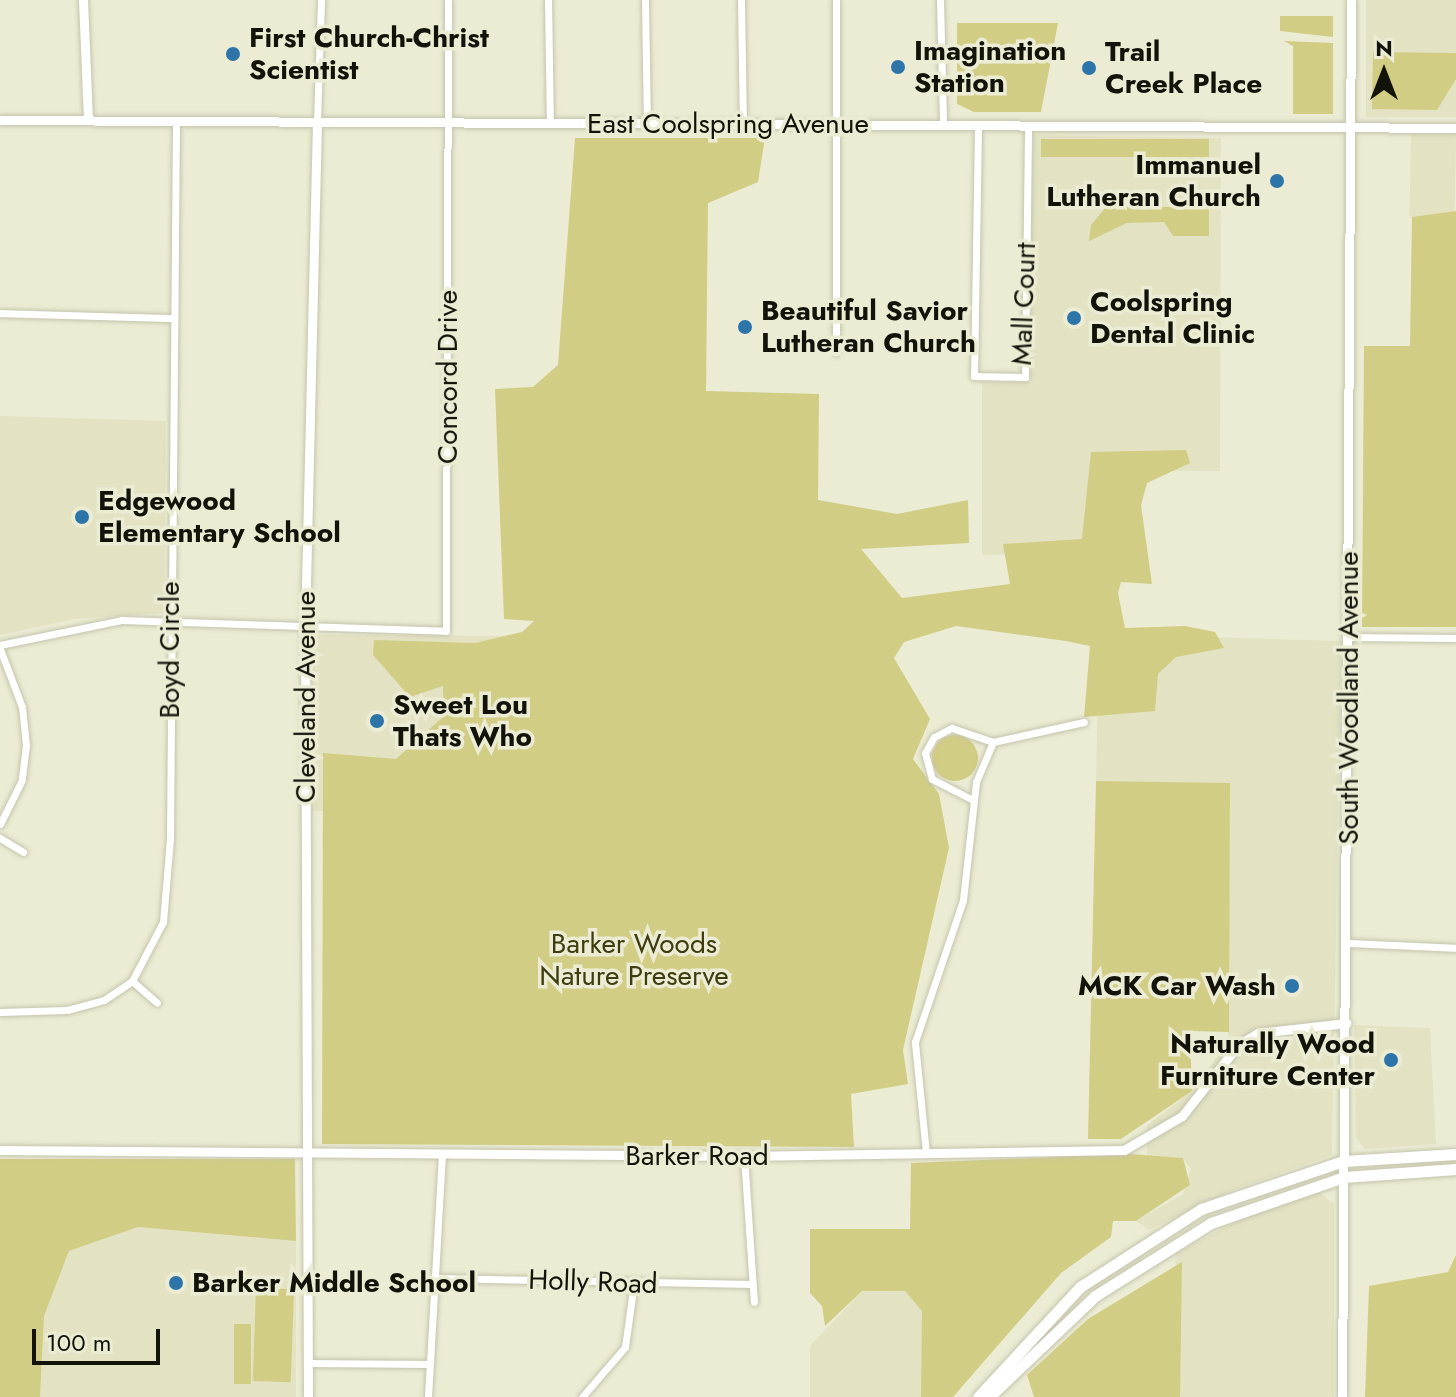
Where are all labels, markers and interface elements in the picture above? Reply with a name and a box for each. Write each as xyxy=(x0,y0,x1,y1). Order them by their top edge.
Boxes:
place label: First Church-Christ Scientist xyxy=(249,21,489,87)
north arrow xyxy=(1344,32,1424,112)
text: N xyxy=(1375,32,1393,64)
place label: Imagination Station xyxy=(914,34,1066,100)
place label: Trail Creek Place xyxy=(1105,35,1262,101)
marker: First Church-Christ Scientist xyxy=(224,45,242,63)
marker: Imagination Station xyxy=(889,58,907,76)
marker: Trail Creek Place xyxy=(1080,59,1098,77)
street label: East Coolspring Avenue xyxy=(587,107,869,141)
place label: Immanuel Lutheran Church xyxy=(1046,148,1261,214)
marker: Immanuel Lutheran Church xyxy=(1268,172,1286,190)
street label: Mall Court xyxy=(1005,242,1043,366)
place label: Coolspring Dental Clinic xyxy=(1090,285,1255,351)
street label: Concord Drive xyxy=(431,290,465,464)
place label: Beautiful Savior Lutheran Church xyxy=(761,294,976,360)
marker: Coolspring Dental Clinic xyxy=(1065,309,1083,327)
marker: Beautiful Savior Lutheran Church xyxy=(736,318,754,336)
place label: Edgewood Elementary School xyxy=(98,484,341,550)
marker: Edgewood Elementary School xyxy=(73,508,91,526)
street label: South Woodland Avenue xyxy=(1332,551,1366,845)
street label: Boyd Circle xyxy=(153,581,187,719)
street label: Cleveland Avenue xyxy=(289,591,323,803)
place label: Sweet Lou Thats Who xyxy=(393,688,532,754)
marker: Sweet Lou Thats Who xyxy=(368,712,386,730)
park label: Barker Woods Nature Preserve xyxy=(539,927,729,993)
place label: MCK Car Wash xyxy=(1078,969,1276,1003)
marker: MCK Car Wash xyxy=(1283,977,1301,995)
place label: Naturally Wood Furniture Center xyxy=(1160,1027,1375,1093)
marker: Naturally Wood Furniture Center xyxy=(1382,1051,1400,1069)
street label: Barker Road xyxy=(625,1139,769,1173)
street label: Holly Road xyxy=(528,1263,658,1301)
place label: Barker Middle School xyxy=(192,1266,476,1300)
marker: Barker Middle School xyxy=(167,1274,185,1292)
scale bar xyxy=(36,1313,164,1363)
text: 100 m xyxy=(46,1325,112,1360)

